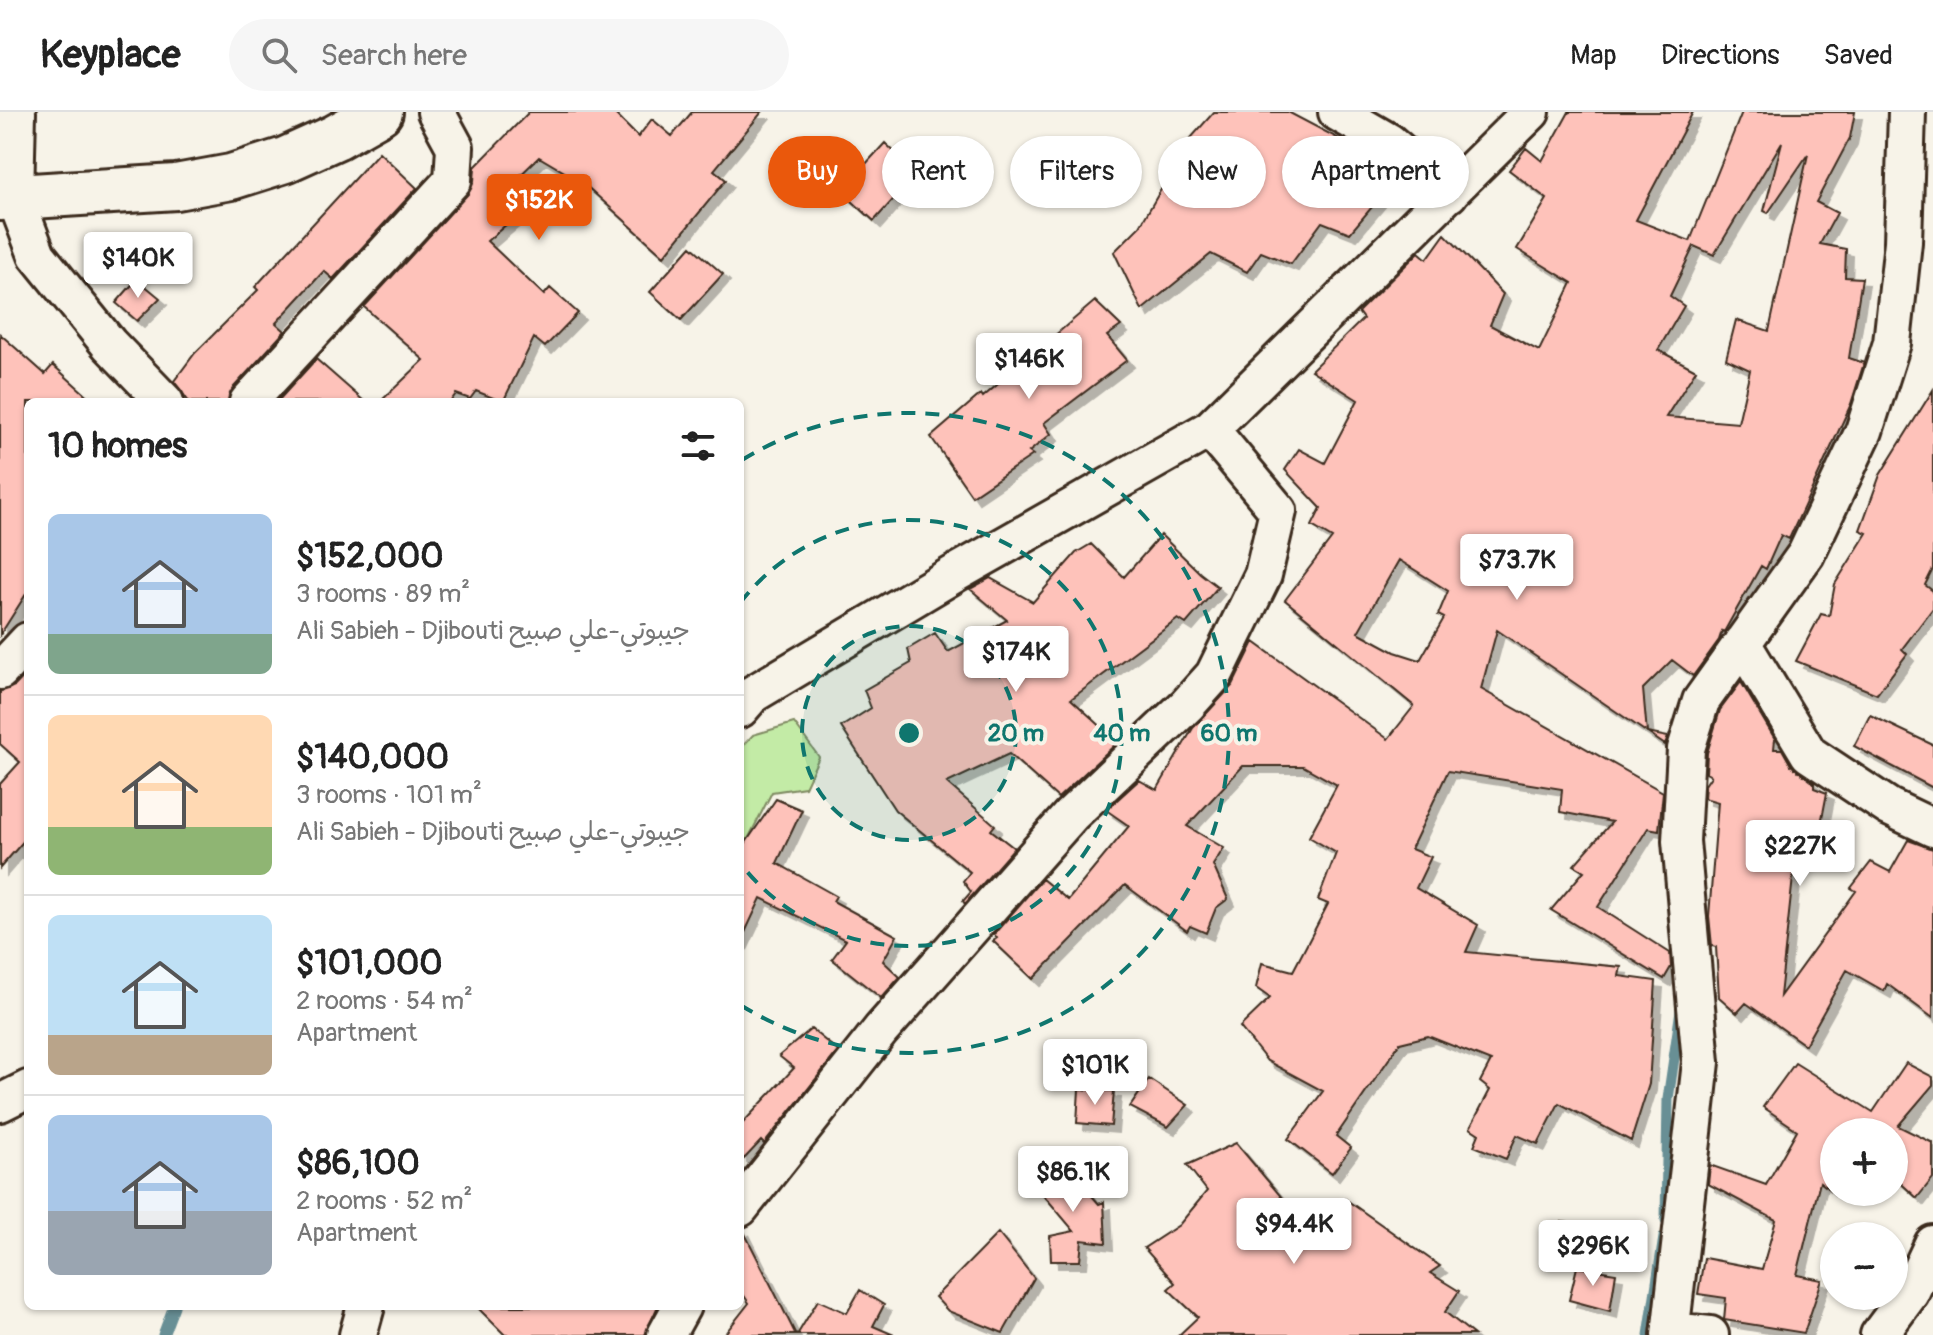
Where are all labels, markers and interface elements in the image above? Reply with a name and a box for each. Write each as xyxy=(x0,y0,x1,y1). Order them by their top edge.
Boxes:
search box xyxy=(229,19,789,91)
text: Keyplace xyxy=(40,31,181,79)
icon: search xyxy=(257,33,301,77)
text: Search here xyxy=(321,37,467,74)
text: Map xyxy=(1570,38,1617,73)
text: Directions xyxy=(1661,38,1780,73)
text: Saved xyxy=(1824,38,1893,73)
chip: Buy xyxy=(768,136,866,208)
chip: Rent xyxy=(882,136,994,208)
chip: Filters xyxy=(1010,136,1142,208)
chip: New xyxy=(1158,136,1266,208)
chip: Apartment xyxy=(1282,136,1469,208)
pin: $152K xyxy=(483,174,595,242)
text: $152K xyxy=(505,184,573,216)
pin: $140K xyxy=(82,232,194,300)
text: $140K xyxy=(102,242,174,274)
pin: $146K xyxy=(973,333,1085,401)
text: $146K xyxy=(994,343,1064,375)
icon: filters xyxy=(676,424,720,468)
text: 10 homes xyxy=(48,425,187,468)
pin: $73.7K xyxy=(1452,534,1582,602)
text: $152,000 xyxy=(296,535,443,578)
text: $73.7K xyxy=(1478,544,1556,576)
icon: home xyxy=(112,546,208,642)
text: 3 rooms · 89 m² xyxy=(296,578,470,610)
text: Ali Sabieh - Djibouti جيبوتي-علي صبيح xyxy=(296,615,690,647)
pin: $174K xyxy=(960,626,1072,694)
text: $174K xyxy=(982,636,1050,668)
centre of rings xyxy=(895,719,923,747)
text: 20 m xyxy=(988,719,1044,748)
text: 40 m xyxy=(1094,719,1150,748)
text: 60 m xyxy=(1201,719,1257,748)
text: $140,000 xyxy=(296,736,449,779)
icon: home xyxy=(112,747,208,843)
text: 3 rooms · 101 m² xyxy=(296,779,482,811)
text: Ali Sabieh - Djibouti جيبوتي-علي صبيح xyxy=(296,816,690,848)
pin: $227K xyxy=(1744,820,1856,888)
text: $227K xyxy=(1764,830,1836,862)
text: $101,000 xyxy=(296,942,443,985)
icon: home xyxy=(112,947,208,1043)
text: 2 rooms · 54 m² xyxy=(296,985,473,1017)
text: Apartment xyxy=(296,1017,417,1049)
pin: $101K xyxy=(1039,1039,1151,1107)
text: $101K xyxy=(1061,1049,1129,1081)
map controls xyxy=(1820,1118,1908,1310)
button: + xyxy=(1820,1118,1908,1206)
text: $86,100 xyxy=(296,1142,420,1185)
pin: $86.1K xyxy=(1008,1146,1138,1214)
icon: home xyxy=(112,1147,208,1243)
text: $86.1K xyxy=(1036,1156,1110,1188)
text: 2 rooms · 52 m² xyxy=(296,1185,472,1217)
pin: $94.4K xyxy=(1229,1198,1359,1266)
text: $94.4K xyxy=(1254,1208,1334,1240)
text: Apartment xyxy=(296,1217,417,1249)
pin: $296K xyxy=(1537,1220,1649,1288)
button: − xyxy=(1820,1222,1908,1310)
text: $296K xyxy=(1557,1230,1629,1262)

